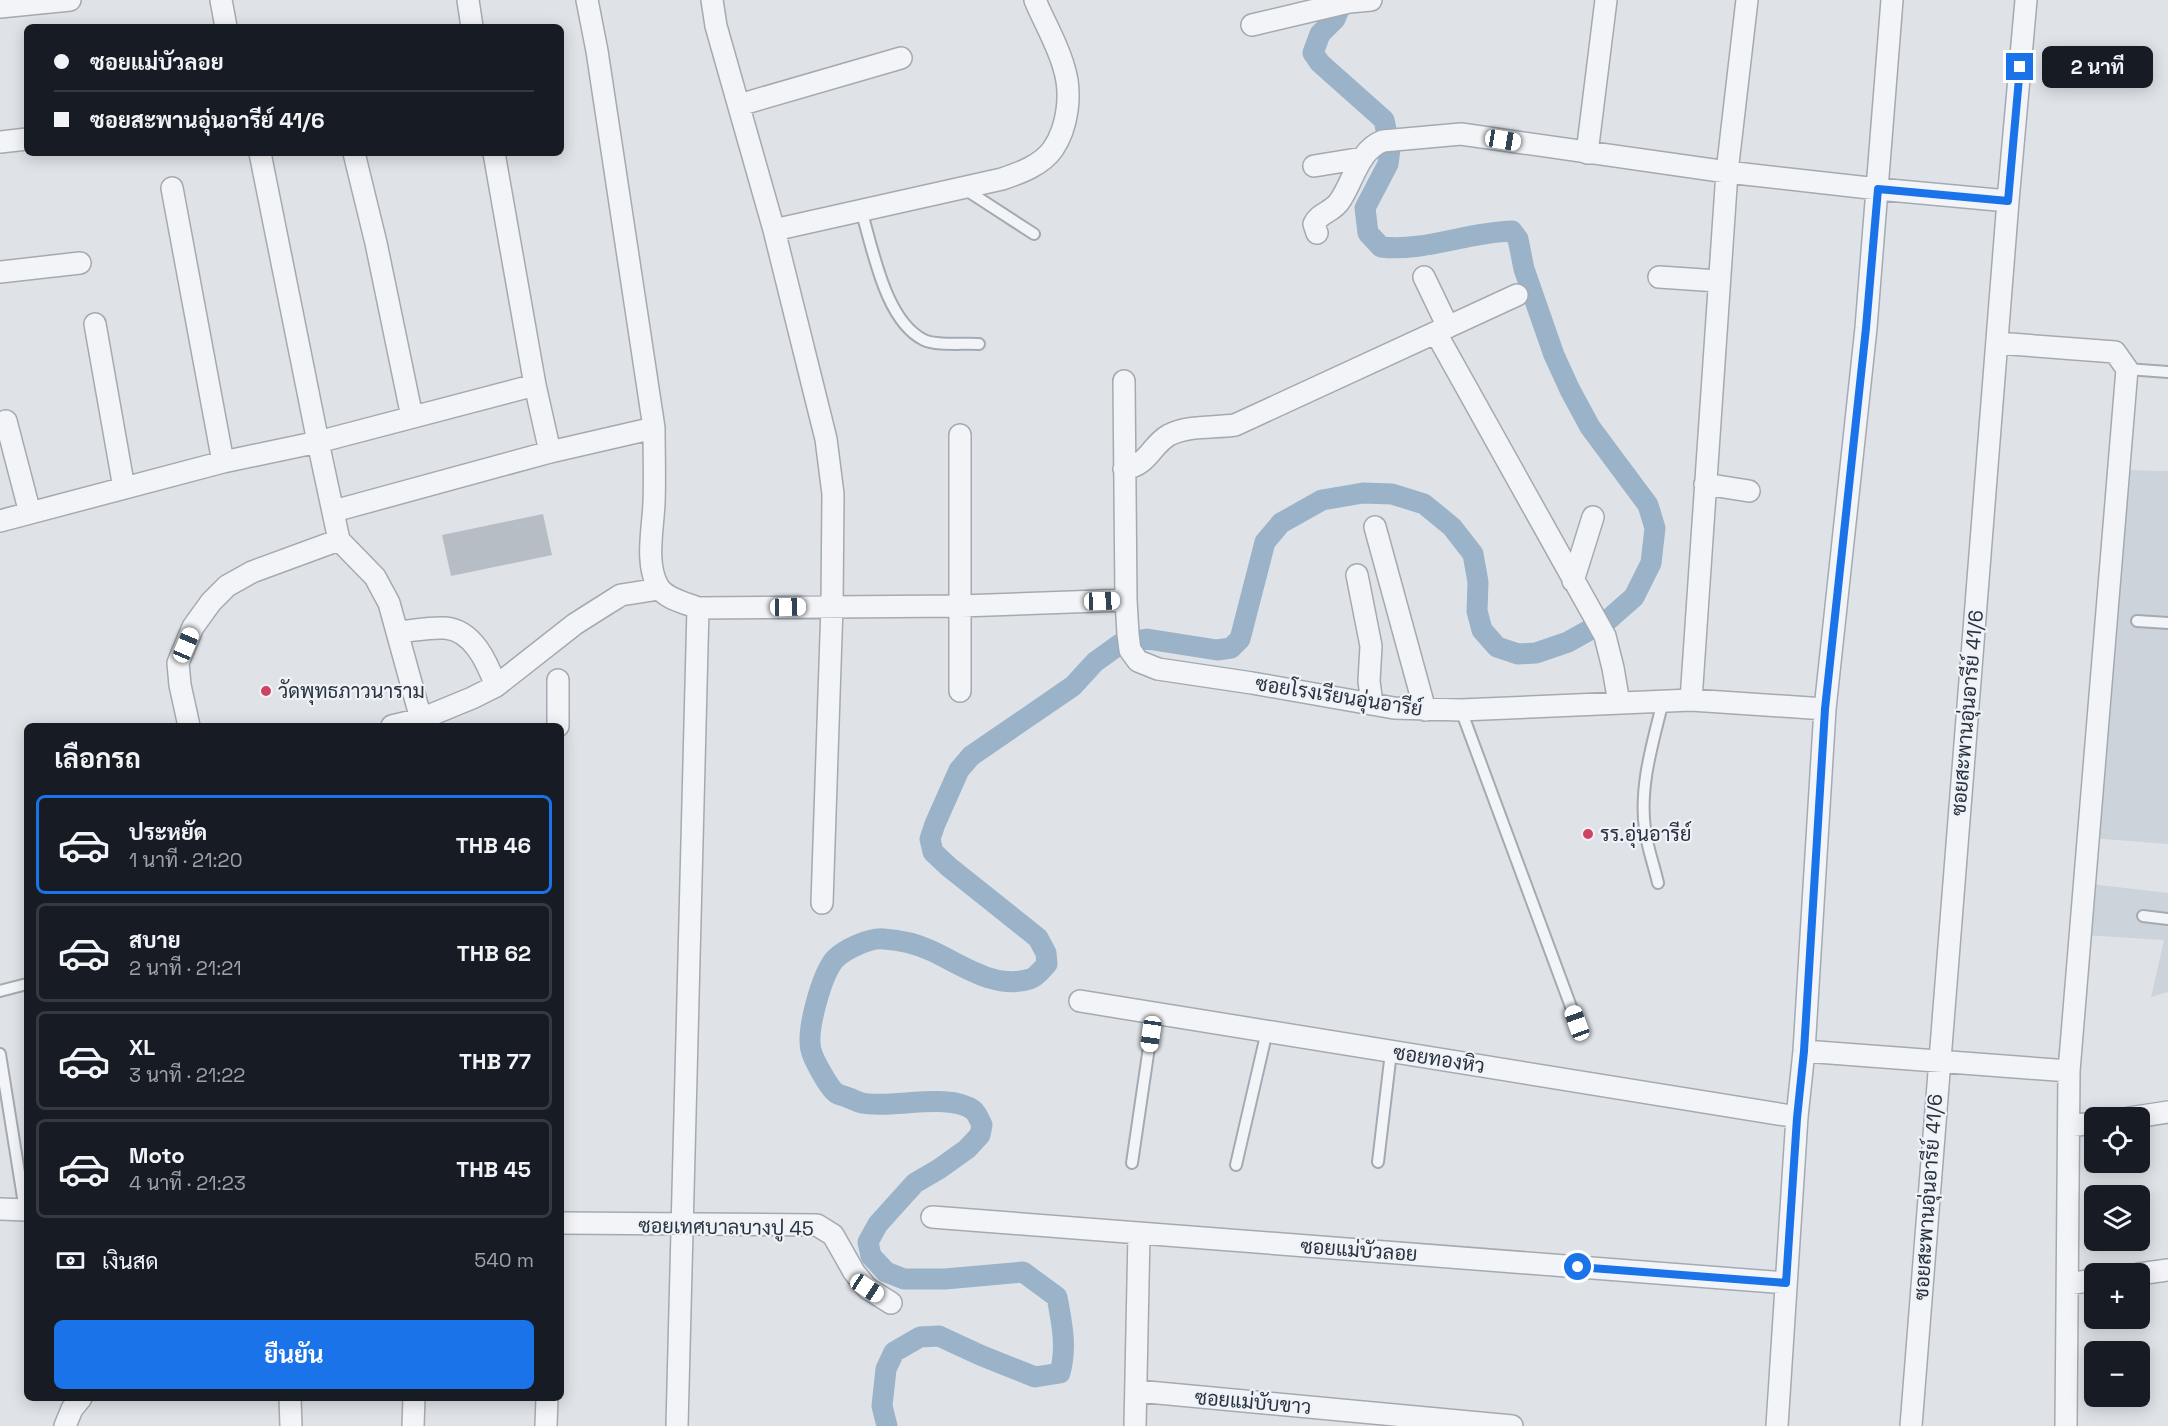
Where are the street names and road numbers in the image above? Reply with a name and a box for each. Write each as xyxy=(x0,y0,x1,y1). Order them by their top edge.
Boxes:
street label: ซอยสะพานอุ่นอารีย์ 41/6 xyxy=(1944,609,1990,817)
street label: ซอยโรงเรียนอุ่นอารีย์ xyxy=(1253,669,1425,723)
street label: ซอยทองหิว xyxy=(1391,1039,1487,1079)
street label: ซอยสะพานอุ่นอารีย์ 41/6 xyxy=(1907,1093,1949,1301)
street label: ซอยเทศบาลบางปู 45 xyxy=(638,1212,814,1244)
street label: ซอยแม่บัวลอย xyxy=(1300,1233,1418,1267)
street label: ซอยแม่บับขาว xyxy=(1194,1384,1312,1420)

